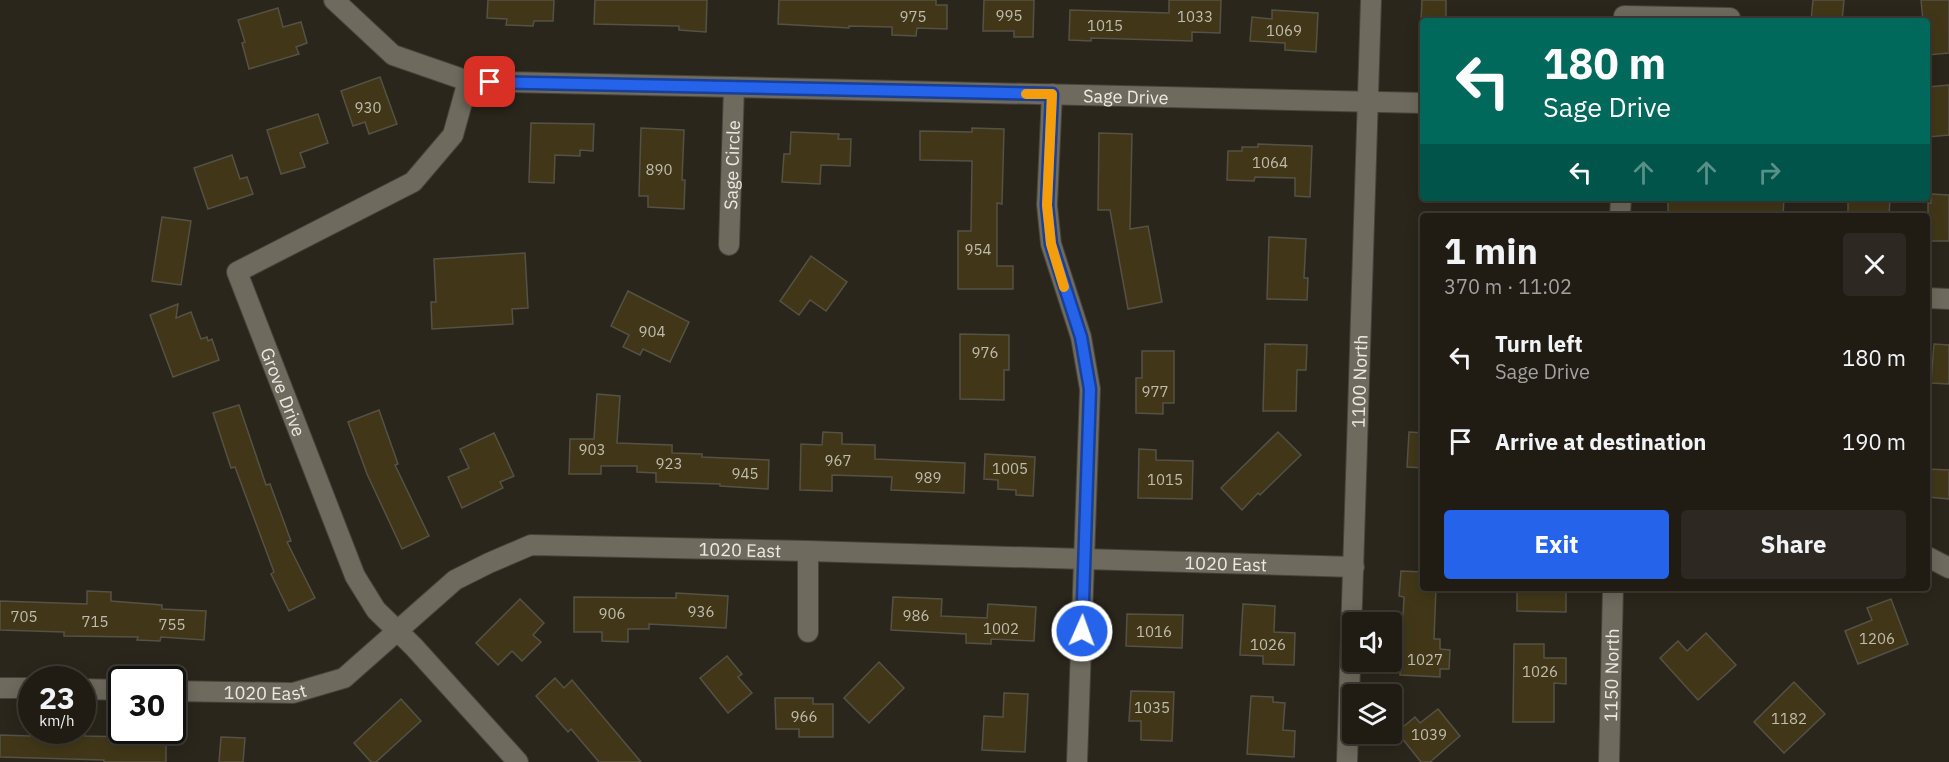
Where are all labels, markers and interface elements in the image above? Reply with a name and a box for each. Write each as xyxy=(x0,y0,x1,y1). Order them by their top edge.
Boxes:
house number: 995 xyxy=(995,6,1023,25)
house number: 975 xyxy=(899,7,927,26)
house number: 1033 xyxy=(1177,7,1213,26)
house number: 1015 xyxy=(1087,16,1123,35)
house number: 1069 xyxy=(1266,21,1302,40)
text: 180 m xyxy=(1543,36,1666,91)
icon: left xyxy=(1444,42,1522,120)
pin xyxy=(464,56,515,107)
icon: arrive xyxy=(473,65,506,98)
street label: Sage Drive xyxy=(1083,84,1169,109)
text: Sage Drive xyxy=(1543,89,1671,124)
house number: 930 xyxy=(354,98,382,117)
street label: Sage Circle xyxy=(719,120,744,210)
house number: 1064 xyxy=(1252,153,1288,172)
icon: left xyxy=(1564,156,1597,189)
icon: ahead xyxy=(1627,156,1660,189)
icon: ahead xyxy=(1690,156,1723,189)
icon: right xyxy=(1753,156,1786,189)
house number: 890 xyxy=(645,160,673,179)
text: 1 min xyxy=(1444,227,1538,274)
button: close xyxy=(1843,233,1906,296)
house number: 954 xyxy=(964,240,992,259)
text: 370 m · 11:02 xyxy=(1444,273,1572,300)
house number: 904 xyxy=(638,322,666,341)
text: Turn left xyxy=(1495,329,1583,358)
street label: 1100 North xyxy=(1346,334,1372,428)
icon: left xyxy=(1444,341,1477,374)
house number: 976 xyxy=(971,343,999,362)
text: 180 m xyxy=(1842,343,1906,372)
street label: Grove Drive xyxy=(256,344,311,440)
text: Sage Drive xyxy=(1495,358,1590,385)
house number: 977 xyxy=(1141,382,1169,401)
icon: arrive xyxy=(1444,425,1477,458)
text: Arrive at destination xyxy=(1495,427,1706,456)
text: 190 m xyxy=(1842,427,1906,456)
house number: 903 xyxy=(578,440,606,459)
house number: 967 xyxy=(824,451,852,470)
house number: 923 xyxy=(655,454,683,473)
house number: 1005 xyxy=(992,459,1028,478)
house number: 945 xyxy=(731,464,759,483)
house number: 989 xyxy=(914,468,942,487)
house number: 1015 xyxy=(1147,470,1183,489)
button: Exit xyxy=(1444,510,1669,579)
button: Share xyxy=(1681,510,1906,579)
street label: 1020 East xyxy=(698,537,782,562)
street label: 1020 East xyxy=(1184,551,1267,576)
position arrow xyxy=(1050,599,1114,663)
house number: 936 xyxy=(687,602,715,621)
house number: 906 xyxy=(598,604,626,623)
house number: 986 xyxy=(902,606,930,625)
house number: 705 xyxy=(10,607,38,626)
house number: 715 xyxy=(81,612,109,631)
map controls xyxy=(1342,612,1402,744)
button: sound xyxy=(1342,612,1402,672)
house number: 755 xyxy=(158,615,186,634)
house number: 1002 xyxy=(983,619,1019,638)
house number: 1016 xyxy=(1136,622,1172,641)
street label: 1150 North xyxy=(1598,628,1624,722)
house number: 1206 xyxy=(1859,629,1895,648)
house number: 1026 xyxy=(1250,635,1286,654)
house number: 1027 xyxy=(1407,650,1443,669)
house number: 1026 xyxy=(1522,662,1558,681)
speed limit sign: 30 xyxy=(108,666,186,744)
text: 23 xyxy=(39,678,75,717)
street label: 1020 East xyxy=(224,678,309,705)
button: layers xyxy=(1342,684,1402,744)
house number: 1035 xyxy=(1134,698,1170,717)
house number: 966 xyxy=(790,707,818,726)
house number: 1182 xyxy=(1771,709,1807,728)
text: km/h xyxy=(39,711,75,730)
house number: 1039 xyxy=(1411,725,1447,744)

